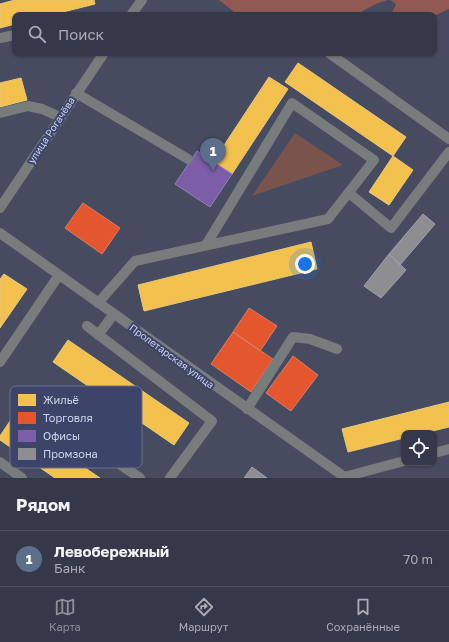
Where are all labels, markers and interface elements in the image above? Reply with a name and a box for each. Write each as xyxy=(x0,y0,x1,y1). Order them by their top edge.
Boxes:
search box xyxy=(12,12,437,56)
icon: search xyxy=(26,23,48,45)
text: Поиск xyxy=(58,25,104,43)
street label: улица Рогачёва xyxy=(25,94,77,166)
pin: 1 xyxy=(200,138,226,171)
your location xyxy=(295,254,315,274)
street label: Пролетарская улица xyxy=(127,321,217,391)
legend xyxy=(10,386,142,468)
text: Жильё xyxy=(43,393,79,406)
text: Торговля xyxy=(43,411,93,424)
text: Офисы xyxy=(43,429,80,442)
map controls xyxy=(401,430,437,466)
button: locate xyxy=(401,430,437,466)
text: Промзона xyxy=(43,447,98,460)
text: Рядом xyxy=(16,494,70,515)
text: Левобережный xyxy=(54,542,169,560)
text: 1 xyxy=(26,551,32,567)
text: 70 m xyxy=(403,551,433,567)
text: Банк xyxy=(54,560,85,576)
tab: Карта xyxy=(49,596,81,633)
tab: Маршрут xyxy=(179,596,228,633)
tab: Сохранённые xyxy=(326,596,400,633)

